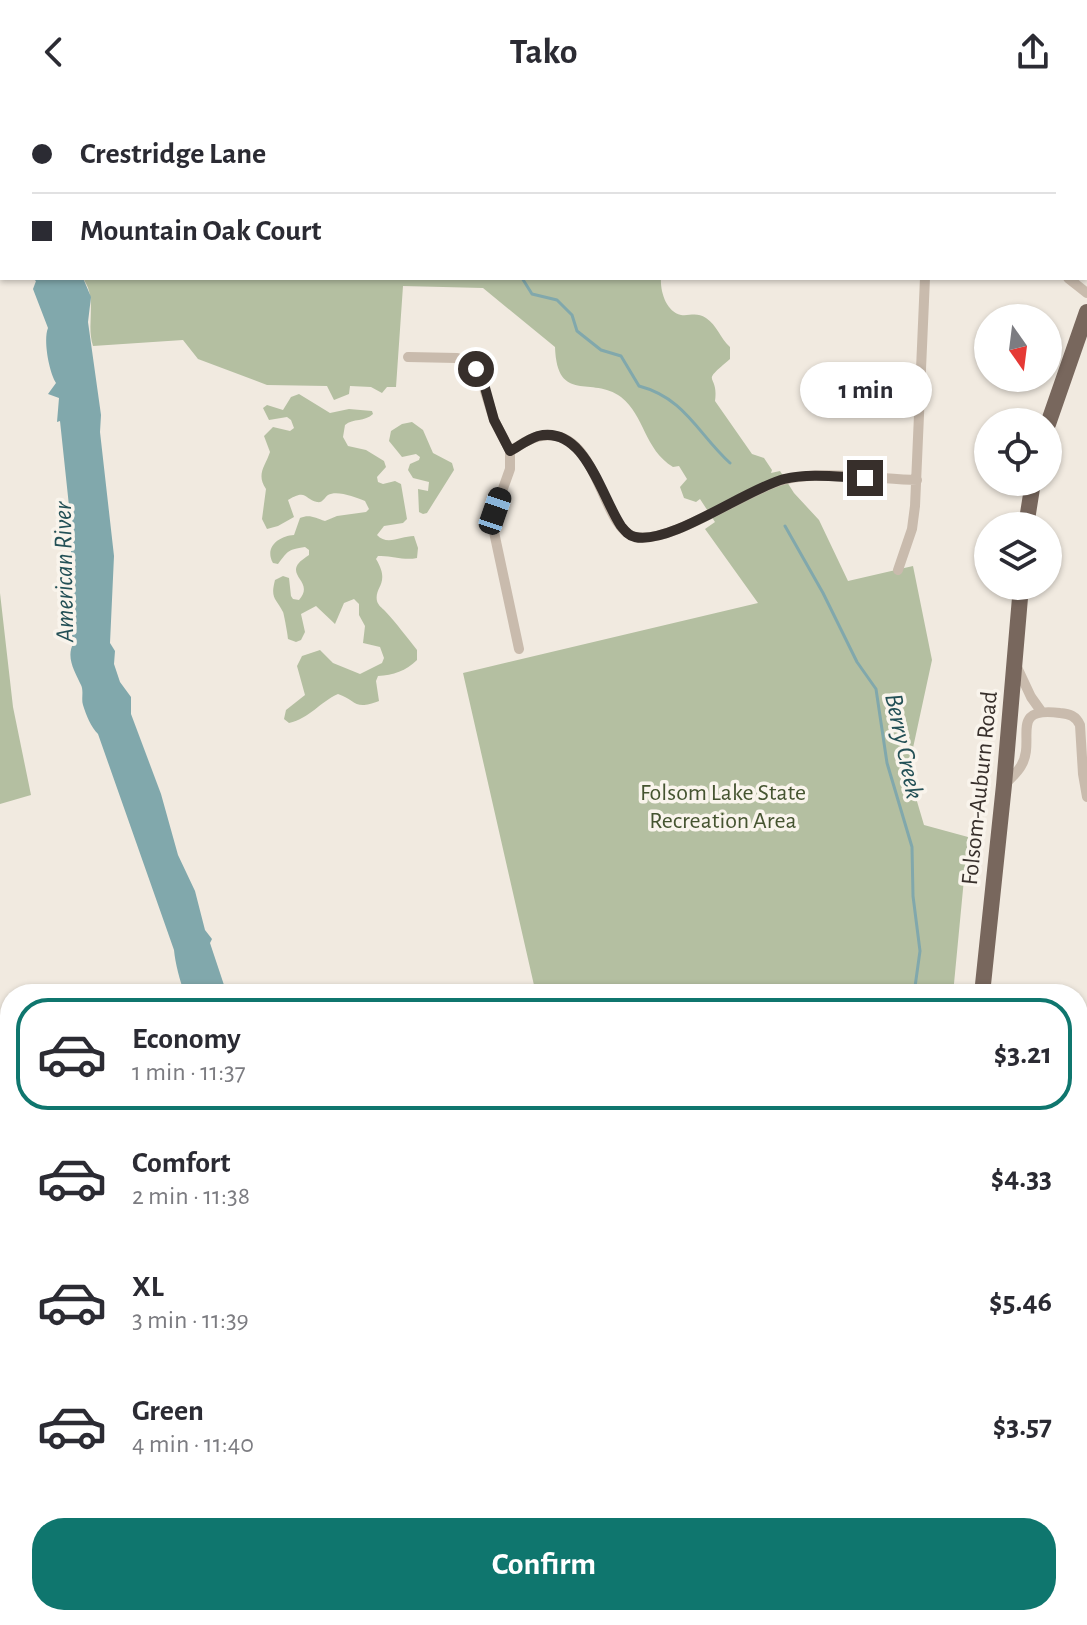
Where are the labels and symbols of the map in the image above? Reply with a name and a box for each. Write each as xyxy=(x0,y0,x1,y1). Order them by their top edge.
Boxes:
north arrow xyxy=(974,304,1062,392)
route start xyxy=(458,351,494,387)
callout: 1 min xyxy=(799,362,931,418)
route end xyxy=(847,460,883,496)
car xyxy=(476,484,514,538)
water label: American River xyxy=(50,500,78,644)
street label: Folsom-Auburn Road xyxy=(958,690,1002,886)
water label: Berry Creek xyxy=(880,691,928,801)
park label: Folsom Lake State Recreation Area xyxy=(640,781,806,833)

